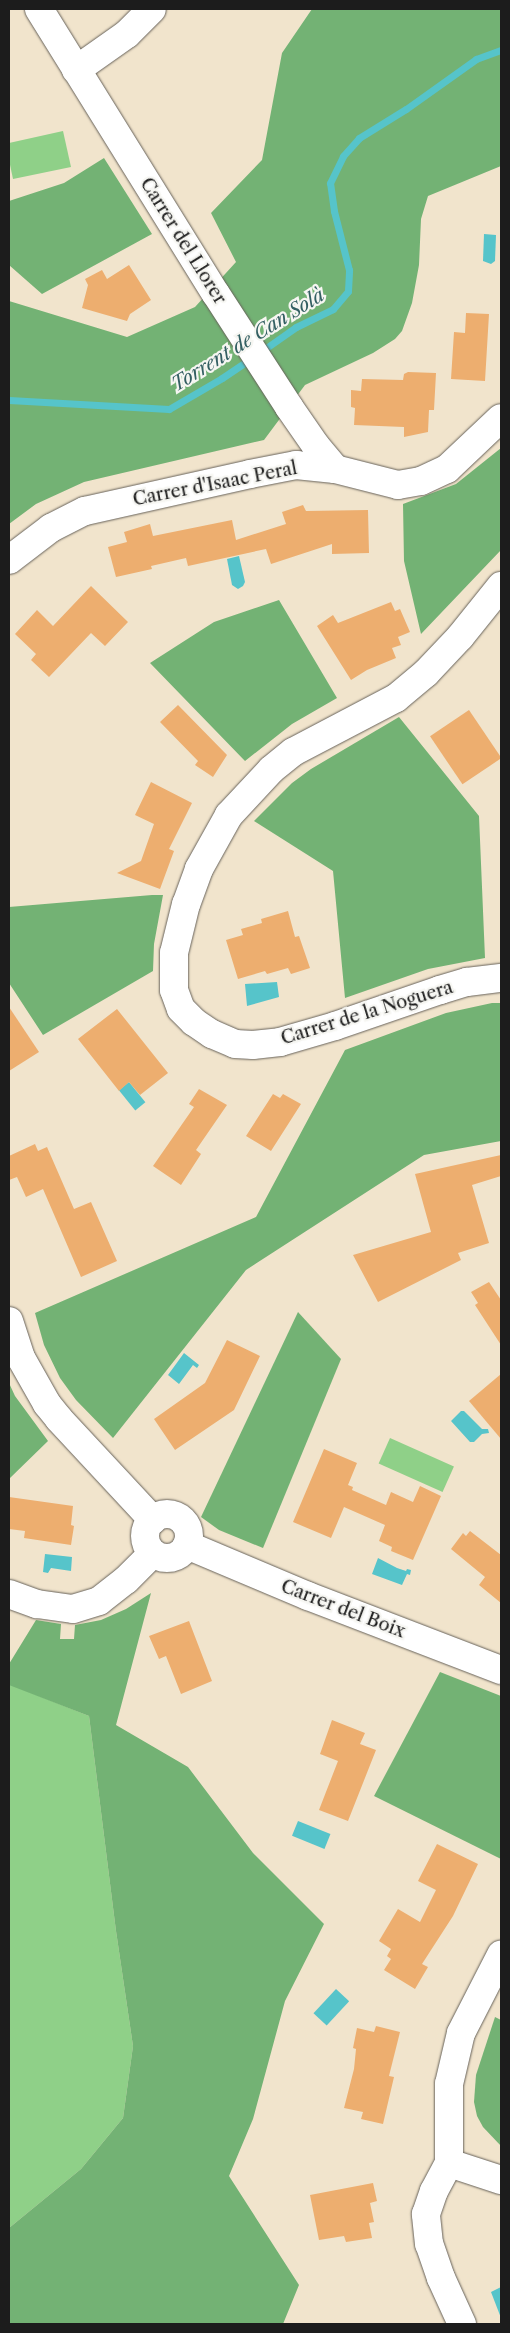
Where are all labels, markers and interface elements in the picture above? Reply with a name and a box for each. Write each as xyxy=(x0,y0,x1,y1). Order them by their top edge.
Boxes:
street label: Carrer del Llorer xyxy=(135,174,231,308)
water label: Torrent de Can Solà xyxy=(167,284,329,396)
street label: Carrer d'Isaac Peral xyxy=(131,457,299,511)
street label: Carrer de la Noguera xyxy=(278,976,456,1050)
street label: Carrer del Boix xyxy=(278,1575,408,1643)

